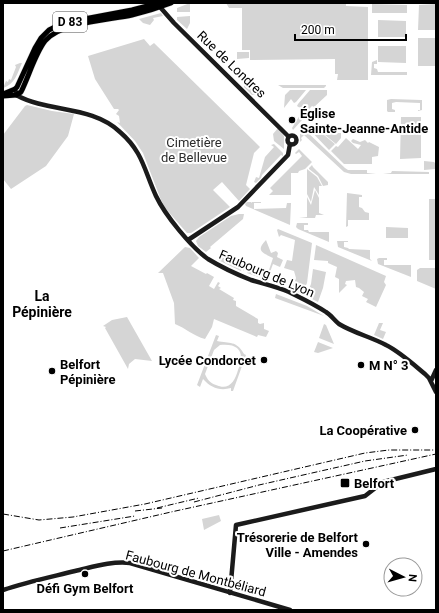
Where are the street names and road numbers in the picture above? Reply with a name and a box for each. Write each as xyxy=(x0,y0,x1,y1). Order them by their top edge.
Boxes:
road number: D 83 xyxy=(53,12,87,32)
street label: Rue de Londres xyxy=(194,28,269,101)
street label: Faubourg de Lyon xyxy=(217,247,317,300)
street label: Faubourg de Montbéliard xyxy=(124,548,268,599)

